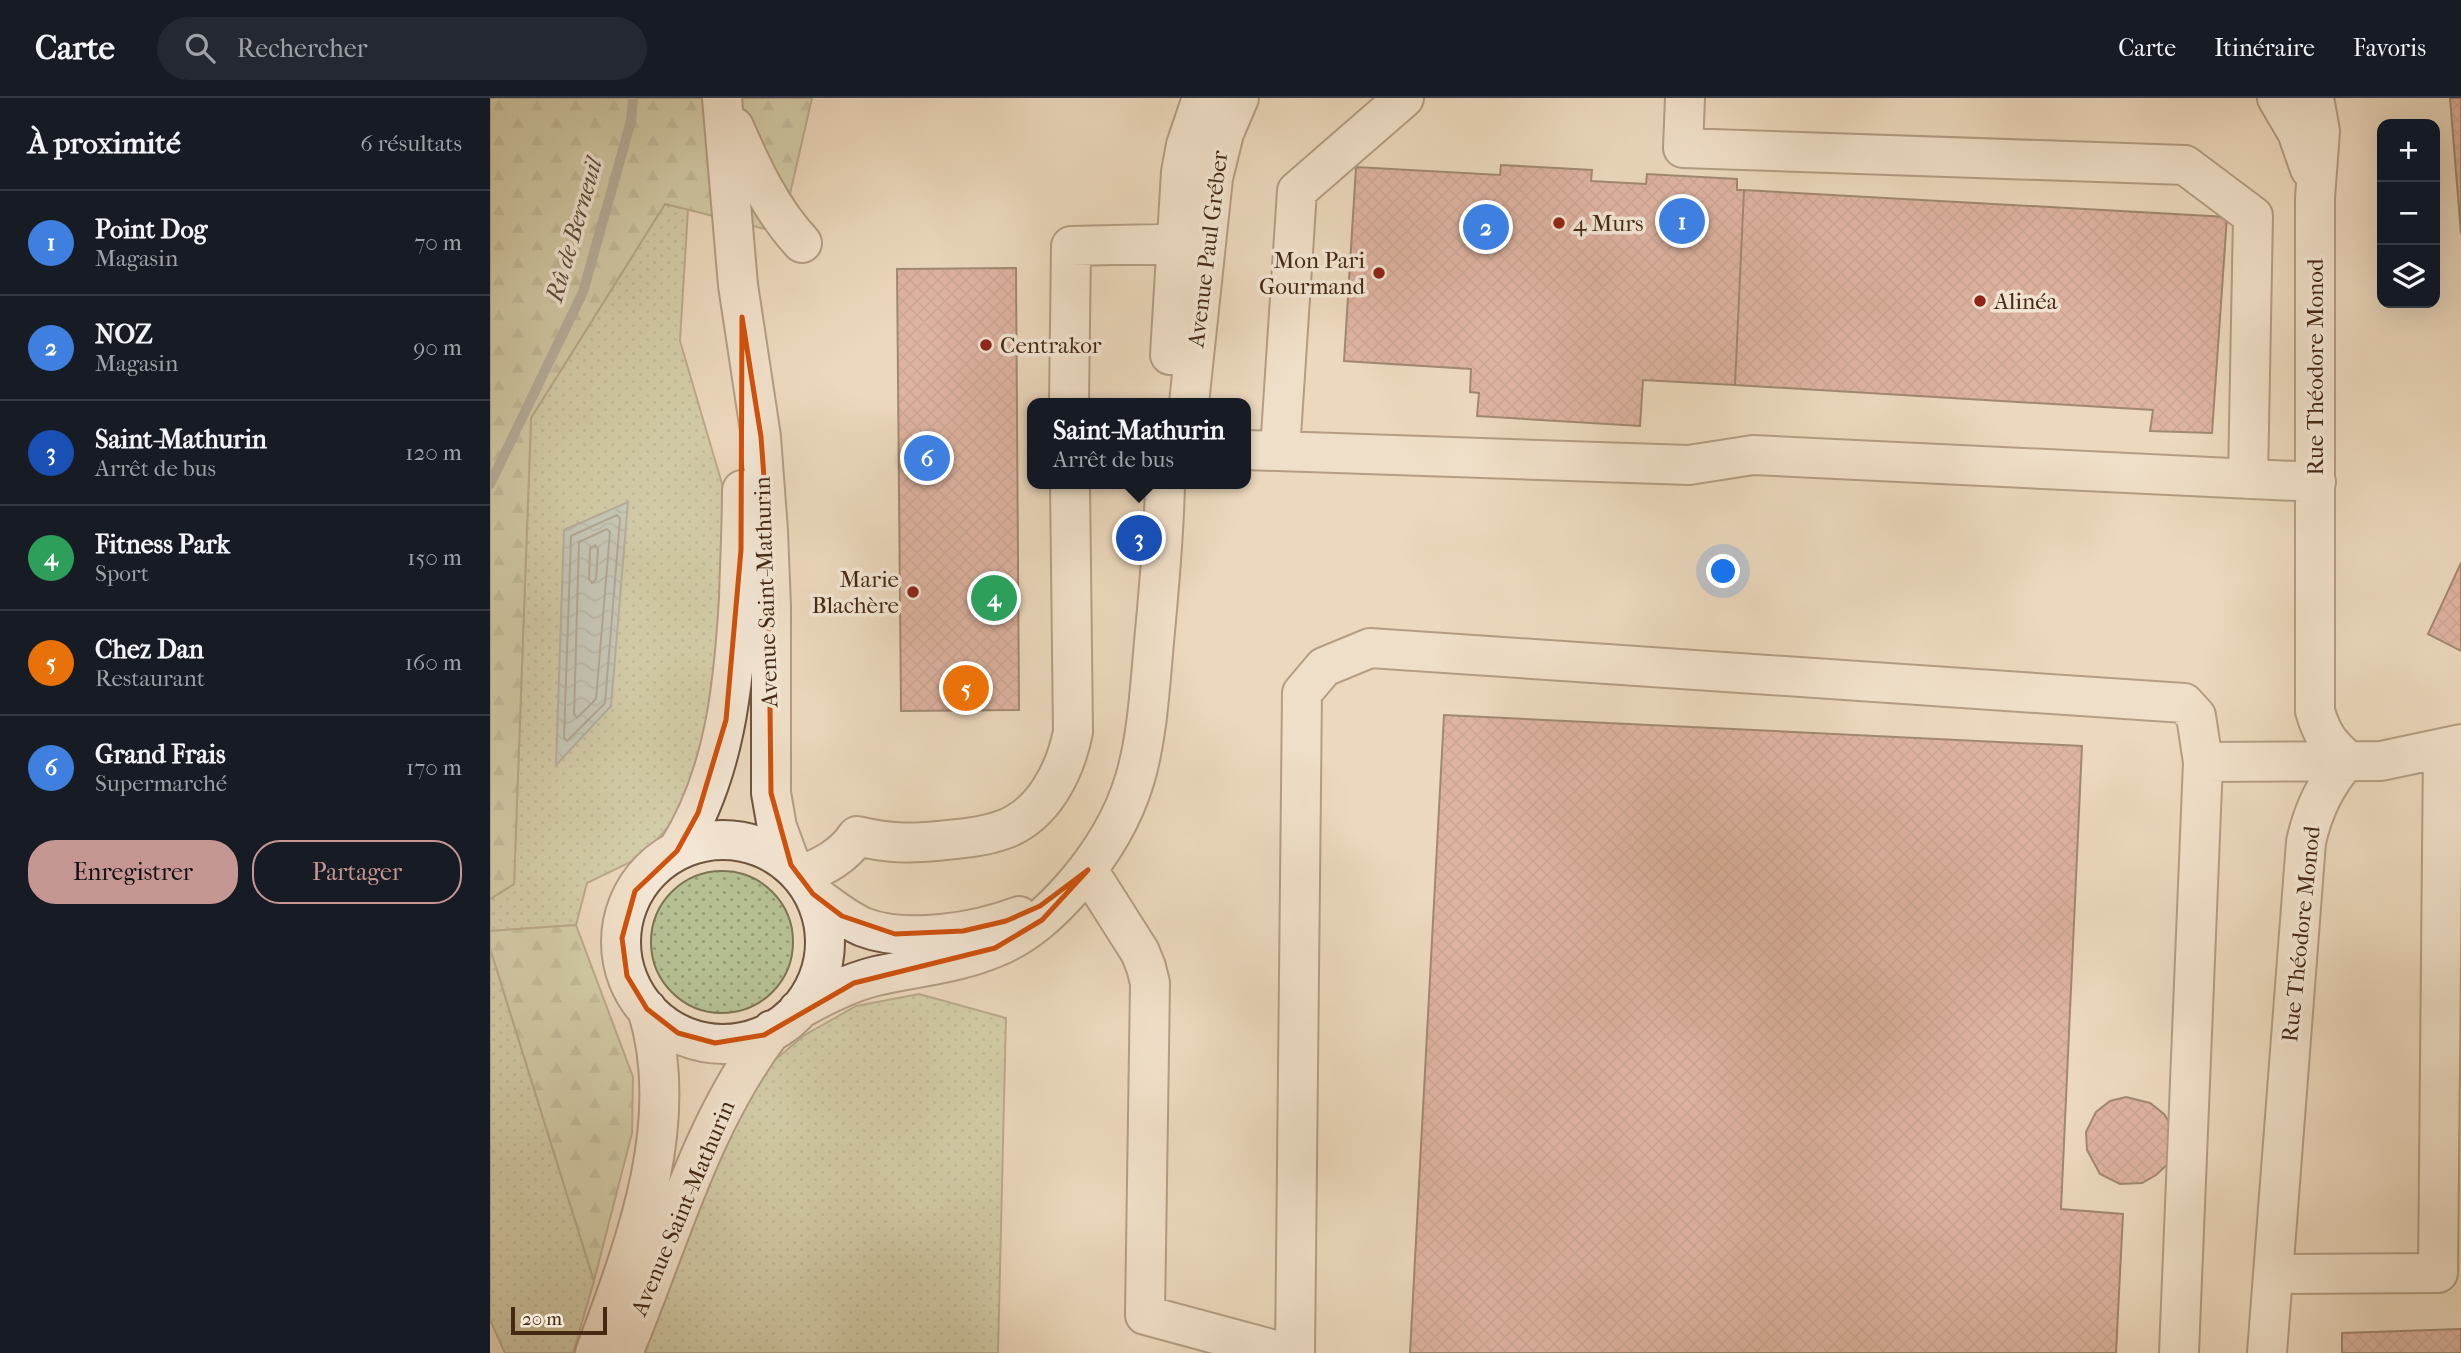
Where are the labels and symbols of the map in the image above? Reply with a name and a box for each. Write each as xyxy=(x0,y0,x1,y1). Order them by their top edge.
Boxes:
street label: Avenue Paul Gréber xyxy=(1182,149,1234,350)
water label: Rû de Berneuil xyxy=(540,152,609,307)
pin: 1 xyxy=(1659,195,1705,247)
pin: 2 xyxy=(1463,201,1509,253)
place label: 4 Murs xyxy=(1573,210,1644,237)
marker: 4 Murs xyxy=(1551,215,1567,231)
place label: Mon Pari Gourmand xyxy=(1259,247,1365,300)
street label: Rue Théodore Monod xyxy=(2302,258,2329,476)
marker: Mon Pari Gourmand xyxy=(1371,265,1387,281)
place label: Alinéa xyxy=(1993,288,2058,315)
marker: Alinéa xyxy=(1972,293,1988,309)
place label: Centrakor xyxy=(1000,332,1102,359)
marker: Centrakor xyxy=(978,337,994,353)
pin: 6 xyxy=(904,432,950,484)
street label: Avenue Saint-Mathurin xyxy=(748,475,784,709)
pin: 3 xyxy=(1116,512,1162,564)
your location xyxy=(1706,554,1740,588)
place label: Marie Blachère xyxy=(812,566,899,619)
pin: 4 xyxy=(971,572,1017,624)
marker: Marie Blachère xyxy=(905,584,921,600)
pin: 5 xyxy=(943,662,989,714)
street label: Rue Théodore Monod xyxy=(2276,824,2326,1043)
street label: Avenue Saint-Mathurin xyxy=(625,1096,741,1321)
scale bar xyxy=(511,1304,607,1336)

